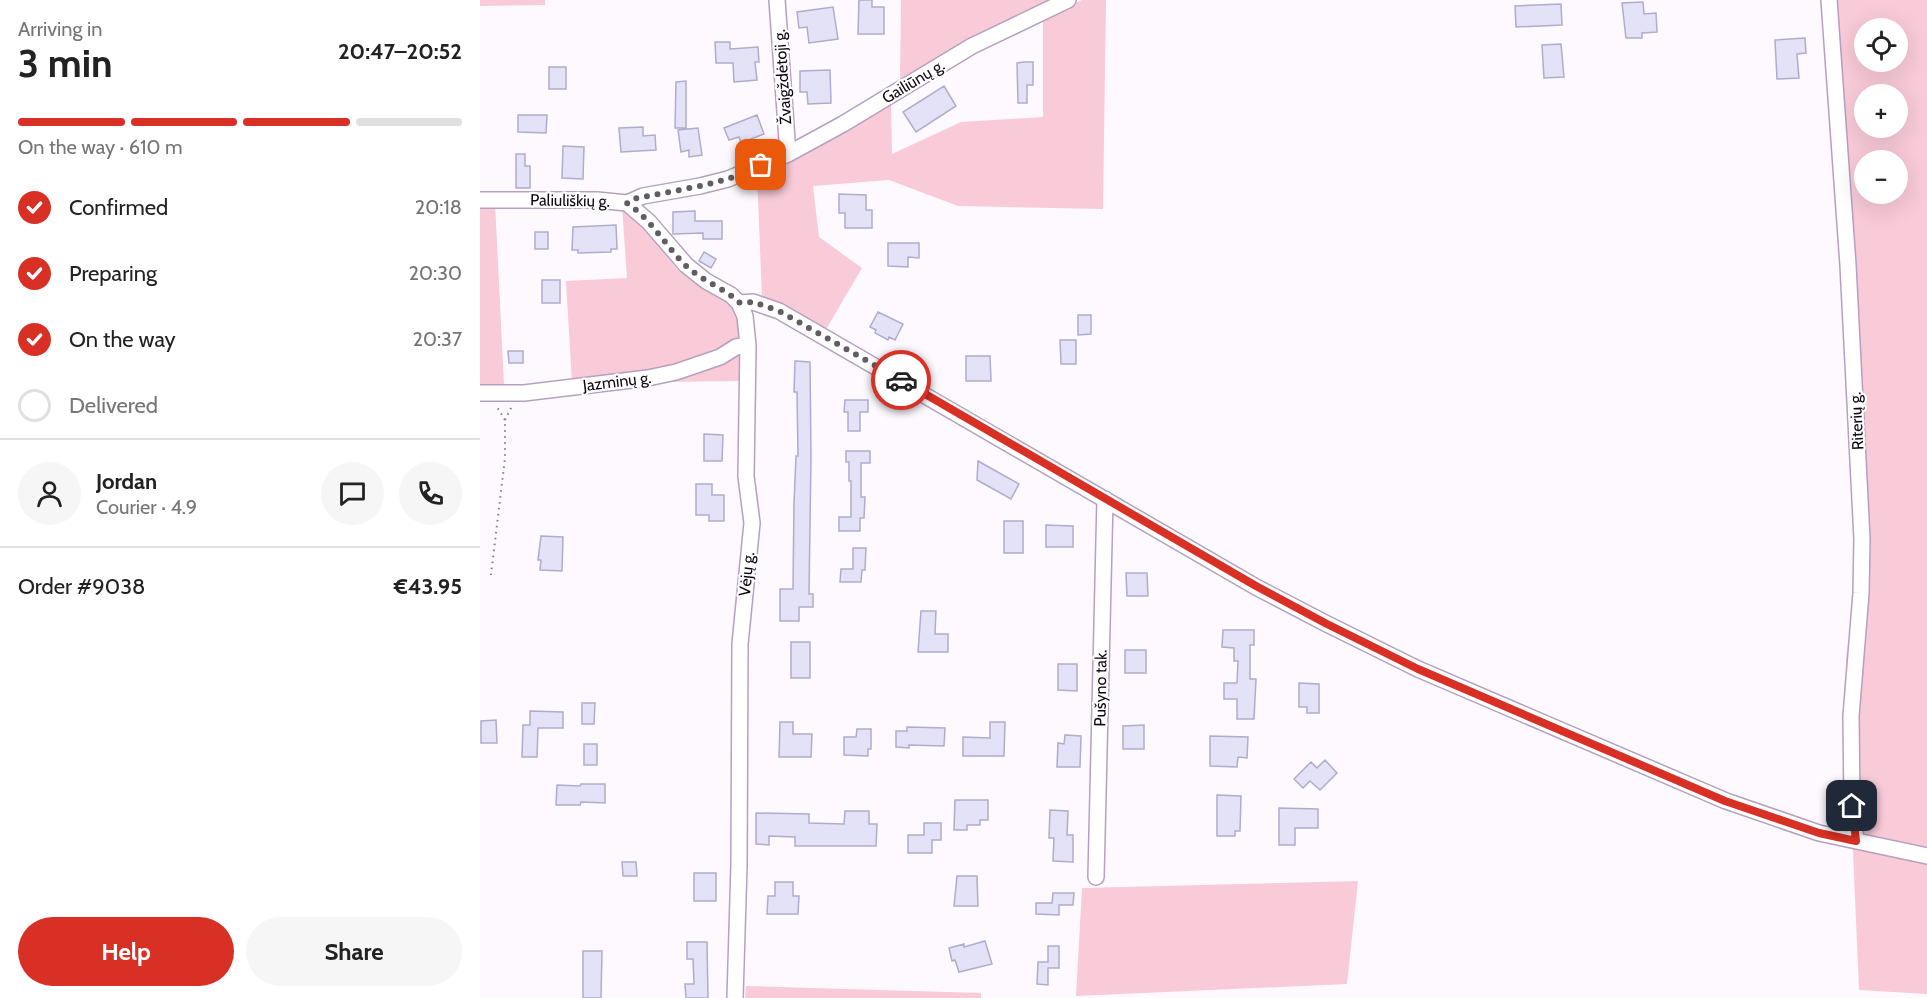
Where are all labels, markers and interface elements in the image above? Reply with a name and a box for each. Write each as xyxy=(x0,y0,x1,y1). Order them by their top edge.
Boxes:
text: Arriving in xyxy=(18,17,102,41)
map controls xyxy=(1854,18,1908,204)
button: locate xyxy=(1854,18,1908,72)
street label: Žvaigždėtoji g. xyxy=(770,29,795,125)
text: 20:47–20:52 xyxy=(338,38,462,65)
text: 3 min xyxy=(18,39,113,87)
street label: Gailiūnų g. xyxy=(879,55,948,107)
button: + xyxy=(1854,84,1908,138)
text: On the way · 610 m xyxy=(18,135,182,159)
pin xyxy=(735,139,786,190)
icon: bag xyxy=(744,148,777,181)
button: − xyxy=(1854,150,1908,204)
street label: Paliuliškių g. xyxy=(530,190,610,211)
icon: check xyxy=(18,191,51,224)
text: Confirmed xyxy=(69,194,168,221)
text: 20:18 xyxy=(415,195,462,219)
icon: check xyxy=(18,257,51,290)
text: Preparing xyxy=(69,260,157,287)
text: 20:30 xyxy=(409,261,462,285)
icon: check xyxy=(18,323,51,356)
text: On the way xyxy=(69,326,176,353)
text: 20:37 xyxy=(413,327,462,351)
courier xyxy=(871,350,931,410)
icon: car xyxy=(885,364,918,397)
street label: Jazminų g. xyxy=(581,368,652,395)
street label: Riterių g. xyxy=(1845,391,1868,451)
text: Delivered xyxy=(69,392,158,419)
button: person xyxy=(18,462,81,525)
button: chat xyxy=(321,462,384,525)
button: phone xyxy=(399,462,462,525)
text: Jordan xyxy=(96,468,157,495)
text: Courier · 4.9 xyxy=(96,495,197,519)
street label: Vėjų g. xyxy=(735,551,758,597)
text: Order #9038 xyxy=(18,573,145,600)
text: €43.95 xyxy=(394,573,462,600)
street label: Pušyno tak. xyxy=(1090,649,1111,727)
pin xyxy=(1826,780,1877,831)
icon: home xyxy=(1835,789,1868,822)
button: Help xyxy=(18,917,234,986)
button: Share xyxy=(246,917,462,986)

